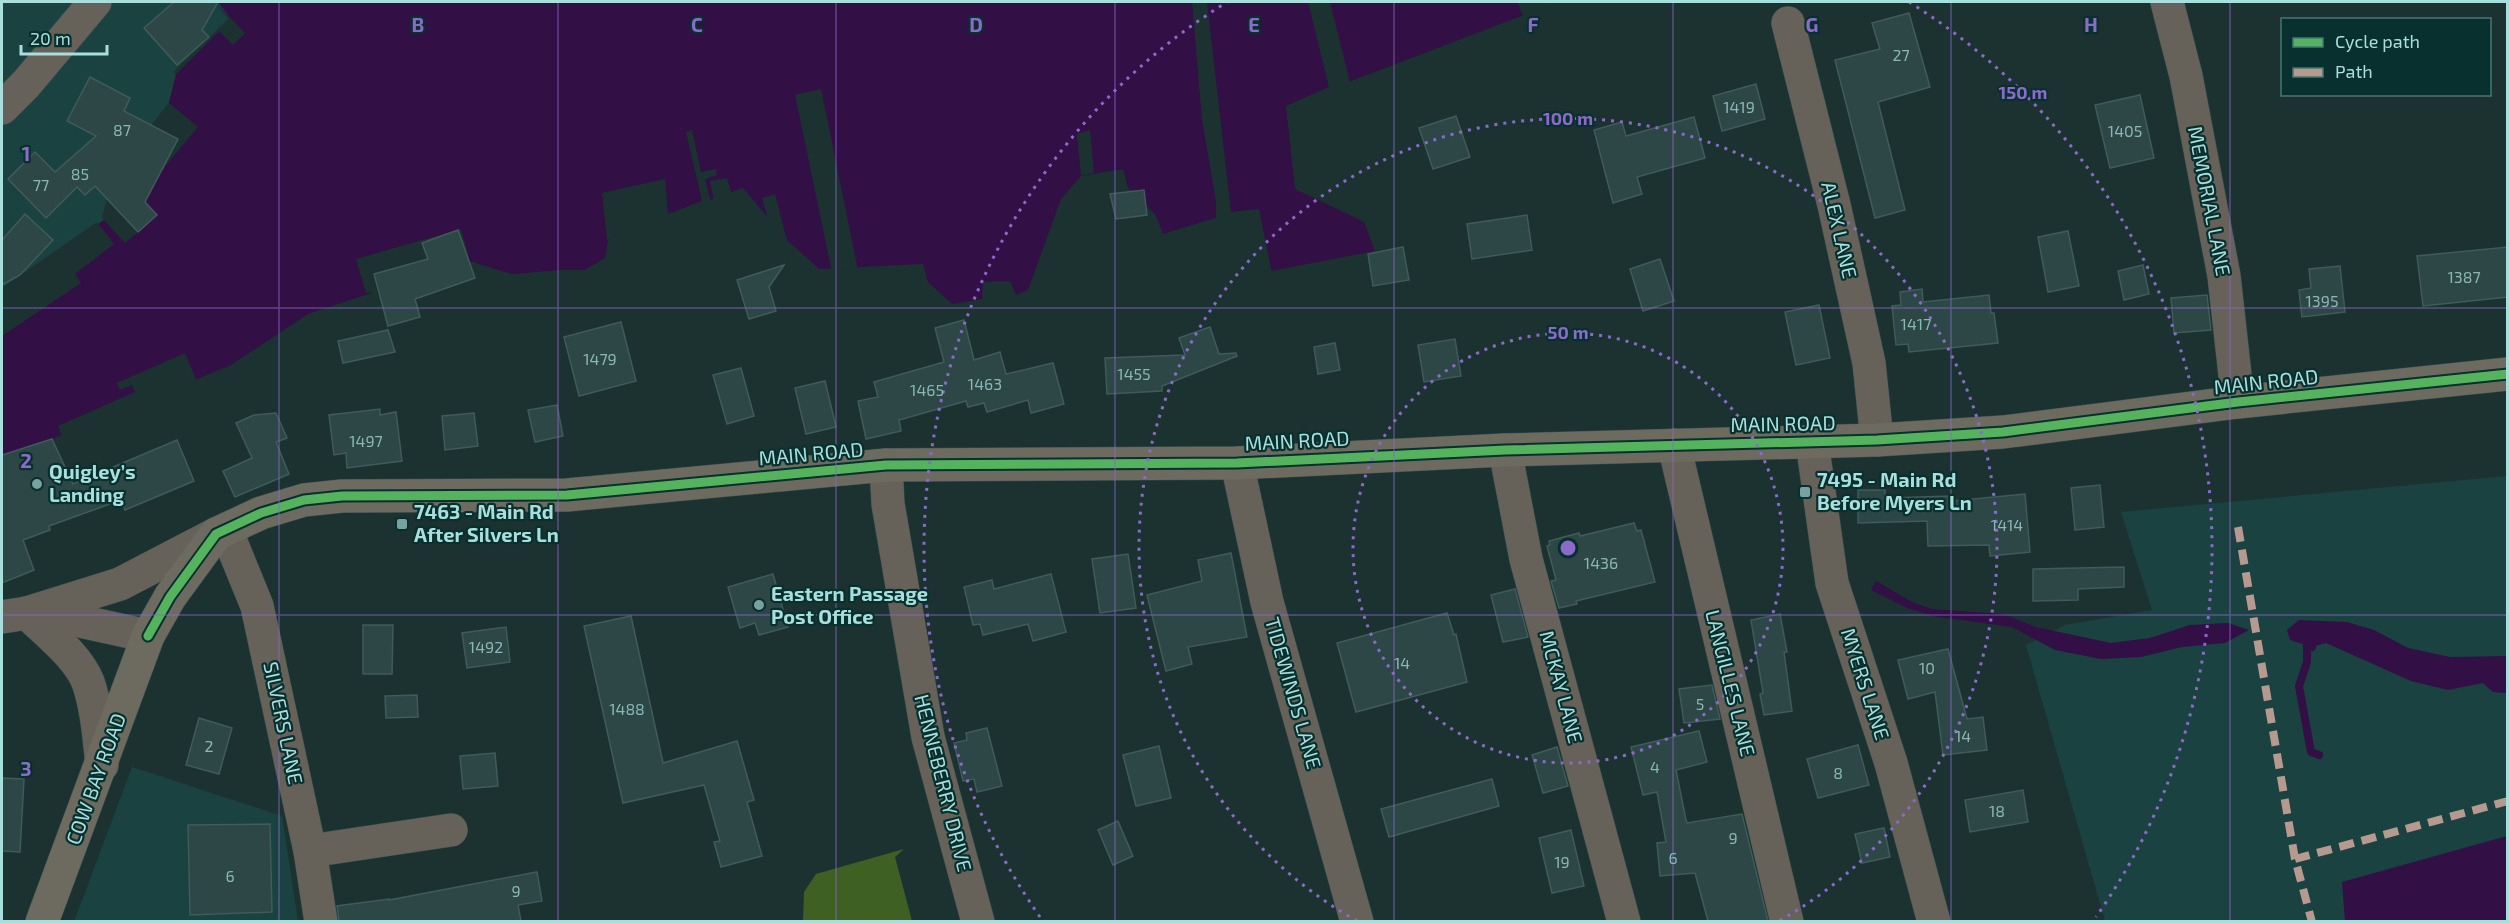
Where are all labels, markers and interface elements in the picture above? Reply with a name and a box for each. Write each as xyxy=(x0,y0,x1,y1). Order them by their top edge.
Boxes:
text: B xyxy=(412,12,424,36)
text: C xyxy=(691,12,703,36)
text: D xyxy=(969,12,983,36)
text: E xyxy=(1248,12,1260,36)
text: F xyxy=(1527,12,1539,36)
text: G xyxy=(1806,12,1818,36)
text: H xyxy=(2084,12,2098,36)
scale bar xyxy=(21,18,106,56)
legend xyxy=(2281,18,2491,96)
text: 20 m xyxy=(30,27,71,49)
text: Cycle path xyxy=(2335,30,2420,52)
house number: 27 xyxy=(1892,45,1910,64)
text: Path xyxy=(2335,60,2373,82)
text: 150 m xyxy=(1999,81,2047,103)
house number: 1419 xyxy=(1723,97,1755,116)
text: 100 m xyxy=(1543,107,1593,129)
house number: 87 xyxy=(113,120,131,139)
house number: 1405 xyxy=(2108,121,2142,140)
street label: MEMORIAL LANE xyxy=(2184,124,2236,278)
text: 1 xyxy=(22,141,30,165)
house number: 85 xyxy=(71,164,89,183)
house number: 77 xyxy=(33,175,49,194)
street label: ALEX LANE xyxy=(1817,179,1863,280)
house number: 1387 xyxy=(2447,267,2481,286)
house number: 1395 xyxy=(2306,291,2339,310)
house number: 1417 xyxy=(1901,314,1931,333)
text: 50 m xyxy=(1547,321,1589,343)
house number: 1479 xyxy=(583,349,617,368)
house number: 1455 xyxy=(1117,364,1151,383)
street label: MAIN ROAD xyxy=(2212,364,2319,398)
house number: 1463 xyxy=(968,374,1002,393)
house number: 1465 xyxy=(910,380,944,399)
street label: MAIN ROAD xyxy=(1730,410,1836,436)
street label: MAIN ROAD xyxy=(1244,425,1350,455)
house number: 1497 xyxy=(349,431,383,450)
street label: MAIN ROAD xyxy=(757,436,864,470)
text: 2 xyxy=(20,448,32,472)
place label: Quigley’s Landing xyxy=(49,459,136,506)
place label: 7495 - Main Rd Before Myers Ln xyxy=(1817,467,1972,515)
marker: Quigley’s Landing xyxy=(30,477,44,491)
marker: 7495 - Main Rd Before Myers Ln xyxy=(1798,485,1812,499)
place label: 7463 - Main Rd After Silvers Ln xyxy=(414,499,559,546)
house number: 1414 xyxy=(1991,515,2023,534)
marker: 7463 - Main Rd After Silvers Ln xyxy=(395,517,409,531)
centre of rings xyxy=(1558,538,1578,558)
house number: 1436 xyxy=(1584,553,1618,572)
place label: Eastern Passage Post Office xyxy=(771,581,928,628)
marker: Eastern Passage Post Office xyxy=(752,598,766,612)
street label: LANGILLES LANE xyxy=(1701,607,1761,758)
street label: TIDEWINDS LANE xyxy=(1261,614,1327,771)
street label: MYERS LANE xyxy=(1837,625,1895,743)
street label: MCKAY LANE xyxy=(1535,628,1588,746)
house number: 1492 xyxy=(469,637,503,656)
house number: 14 xyxy=(1394,653,1410,672)
house number: 10 xyxy=(1919,658,1935,677)
street label: SILVERS LANE xyxy=(259,659,309,786)
street label: HENNEBERRY DRIVE xyxy=(910,692,978,874)
house number: 5 xyxy=(1696,694,1704,713)
house number: 1488 xyxy=(609,699,645,718)
street label: COW BAY ROAD xyxy=(60,710,130,848)
house number: 14 xyxy=(1955,726,1971,745)
house number: 2 xyxy=(205,736,214,755)
text: 3 xyxy=(20,756,32,780)
house number: 4 xyxy=(1650,757,1660,776)
house number: 8 xyxy=(1833,763,1843,782)
house number: 18 xyxy=(1989,801,2005,820)
house number: 9 xyxy=(1728,828,1738,847)
house number: 6 xyxy=(1668,848,1678,867)
house number: 19 xyxy=(1554,852,1570,871)
house number: 6 xyxy=(225,866,235,885)
house number: 9 xyxy=(511,881,521,900)

